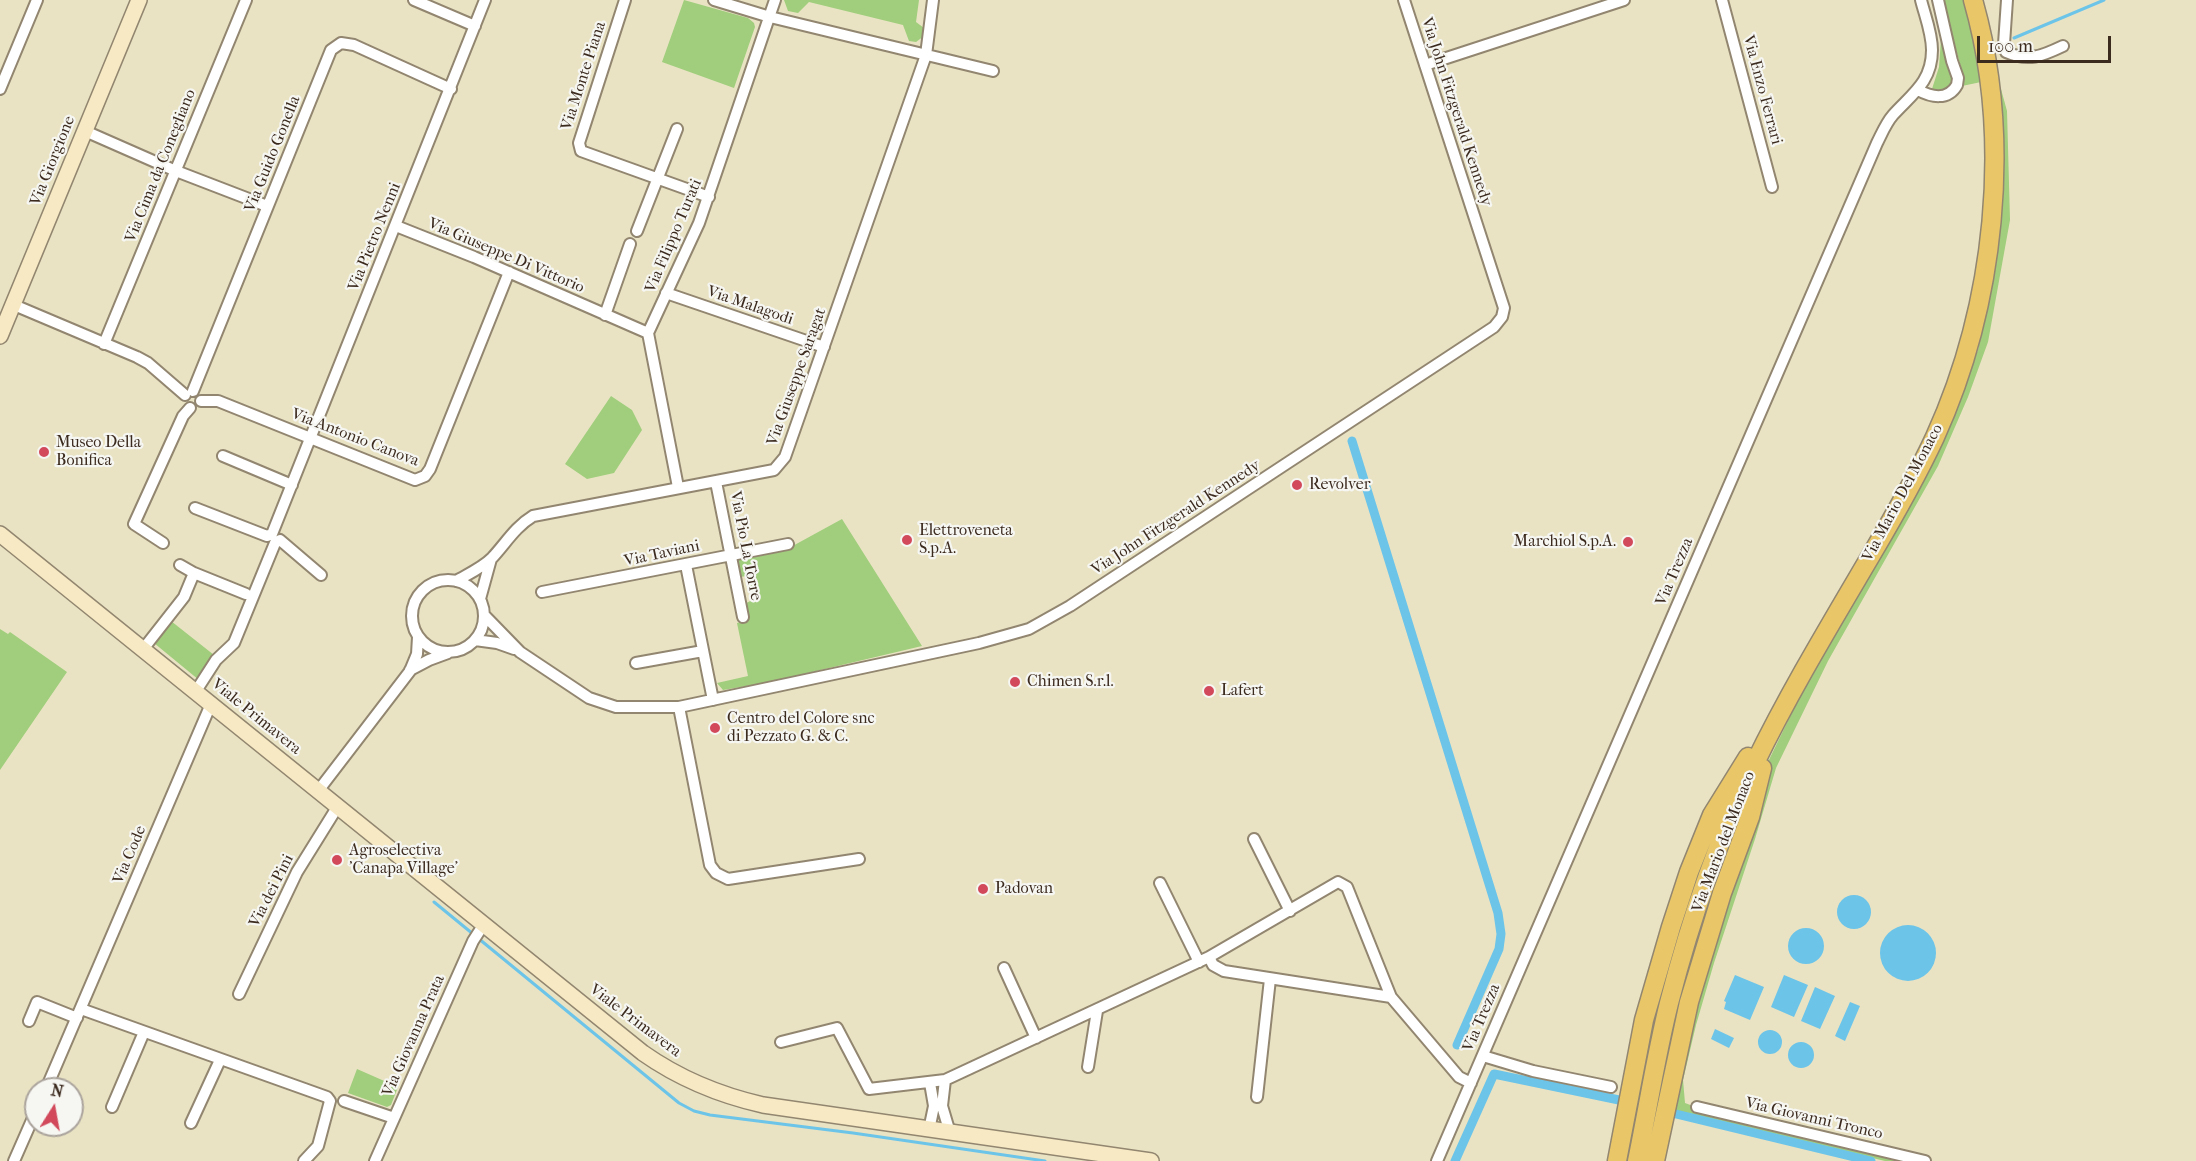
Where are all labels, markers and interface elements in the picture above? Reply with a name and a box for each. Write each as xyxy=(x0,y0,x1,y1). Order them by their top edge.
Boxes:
street label: Via John Fitzgerald Kennedy xyxy=(1416,15,1496,209)
street label: Via Monte Piana xyxy=(557,19,611,133)
scale bar xyxy=(1980,24,2114,62)
street label: Via Enzo Ferrari xyxy=(1738,33,1786,147)
text: 100 m xyxy=(1988,36,2033,57)
street label: Via Cima da Conegliano xyxy=(122,87,200,245)
street label: Via Guido Gonella xyxy=(241,93,305,215)
street label: Via Giorgione xyxy=(26,113,80,209)
street label: Via Filippo Turati xyxy=(641,176,707,296)
street label: Via Pietro Nenni xyxy=(345,180,405,294)
street label: Via Giuseppe Di Vittorio xyxy=(425,214,587,298)
street label: Via Malagodi xyxy=(704,282,796,330)
street label: Via Giuseppe Saragat xyxy=(763,306,831,448)
street label: Via Antonio Canova xyxy=(289,405,421,471)
street label: Via Mario Del Monaco xyxy=(1859,421,1947,565)
place label: Museo Della Bonifica xyxy=(56,433,141,471)
marker: Museo Della Bonifica xyxy=(37,445,51,459)
street label: Via John Fitzgerald Kennedy xyxy=(1088,456,1264,580)
place label: Revolver xyxy=(1309,475,1370,495)
marker: Revolver xyxy=(1290,478,1304,492)
street label: Via Pio La Torre xyxy=(725,490,765,602)
place label: Elettroveneta S.p.A. xyxy=(919,521,1013,559)
place label: Marchiol S.p.A. xyxy=(1514,532,1616,552)
marker: Elettroveneta S.p.A. xyxy=(900,533,914,547)
marker: Marchiol S.p.A. xyxy=(1621,535,1635,549)
street label: Via Trezza xyxy=(1652,535,1698,609)
street label: Via Taviani xyxy=(623,537,701,571)
place label: Chimen S.r.l. xyxy=(1027,672,1114,692)
street label: Viale Primavera xyxy=(207,675,305,759)
marker: Chimen S.r.l. xyxy=(1008,675,1022,689)
place label: Lafert xyxy=(1221,681,1264,701)
marker: Lafert xyxy=(1202,684,1216,698)
place label: Centro del Colore snc di Pezzato G. & C. xyxy=(727,709,875,747)
marker: Centro del Colore snc di Pezzato G. & C. xyxy=(708,721,722,735)
street label: Via Mario del Monaco xyxy=(1688,769,1760,915)
street label: Via Code xyxy=(109,823,151,887)
place label: Agroselectiva 'Canapa Village' xyxy=(349,841,458,879)
street label: Via dei Pini xyxy=(245,851,299,931)
marker: Agroselectiva 'Canapa Village' xyxy=(330,853,344,867)
place label: Padovan xyxy=(995,879,1053,899)
marker: Padovan xyxy=(976,882,990,896)
street label: Via Giovanna Prata xyxy=(379,972,449,1100)
street label: Viale Primavera xyxy=(585,980,685,1062)
street label: Via Trezza xyxy=(1459,981,1505,1055)
north arrow xyxy=(24,1077,84,1137)
text: N xyxy=(49,1080,65,1101)
street label: Via Giovanni Tronco xyxy=(1743,1094,1885,1144)

